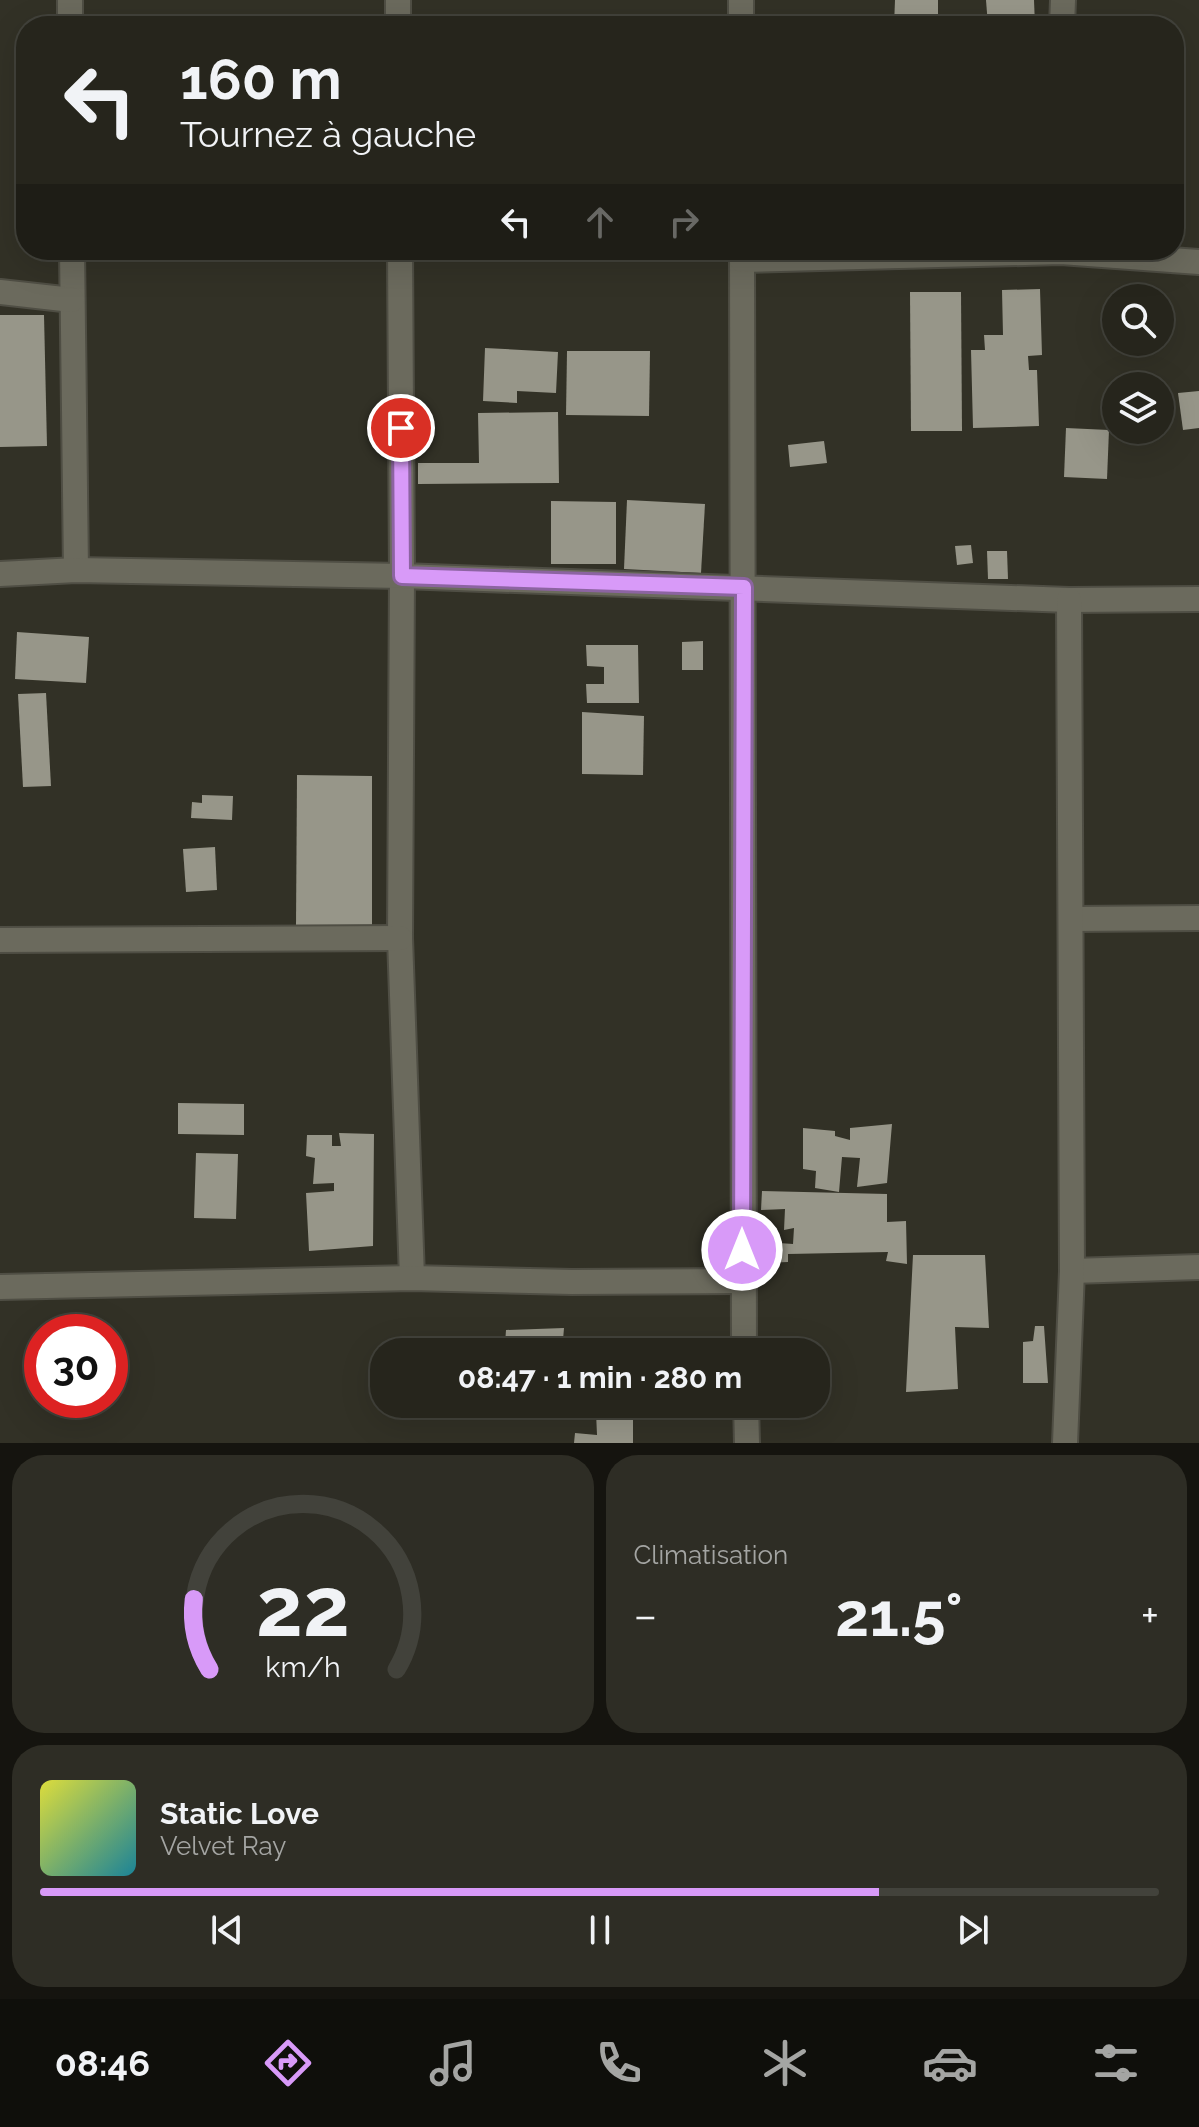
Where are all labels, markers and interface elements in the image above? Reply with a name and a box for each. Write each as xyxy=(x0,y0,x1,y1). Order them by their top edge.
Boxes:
text: 160 m xyxy=(180,46,342,112)
icon: left xyxy=(48,48,152,152)
text: Tournez à gauche xyxy=(180,113,476,155)
icon: left xyxy=(494,200,538,244)
icon: ahead xyxy=(578,200,622,244)
icon: right xyxy=(662,200,706,244)
map controls xyxy=(1102,284,1174,444)
button: search xyxy=(1102,284,1174,356)
button: layers xyxy=(1102,372,1174,444)
pin xyxy=(367,394,435,462)
icon: arrive xyxy=(379,406,423,450)
position arrow xyxy=(700,1208,784,1292)
speed limit sign: 30 xyxy=(24,1314,128,1418)
text: 08:47 · 1 min · 280 m xyxy=(458,1360,742,1395)
text: Climatisation xyxy=(634,1540,788,1570)
text: 22 xyxy=(256,1558,350,1655)
text: 21.5° xyxy=(835,1580,963,1650)
text: − xyxy=(634,1590,657,1641)
text: + xyxy=(1141,1590,1159,1641)
text: km/h xyxy=(265,1650,340,1684)
text: Static Love xyxy=(160,1796,319,1831)
text: Velvet Ray xyxy=(160,1831,286,1861)
icon: previous xyxy=(205,1908,249,1952)
icon: pause xyxy=(578,1908,622,1952)
icon: next xyxy=(951,1908,995,1952)
icon: directions xyxy=(260,2035,316,2091)
icon: music xyxy=(425,2035,481,2091)
icon: phone xyxy=(591,2035,647,2091)
icon: climate xyxy=(757,2035,813,2091)
icon: car xyxy=(922,2035,978,2091)
icon: filters xyxy=(1088,2035,1144,2091)
text: 08:46 xyxy=(55,2042,150,2084)

